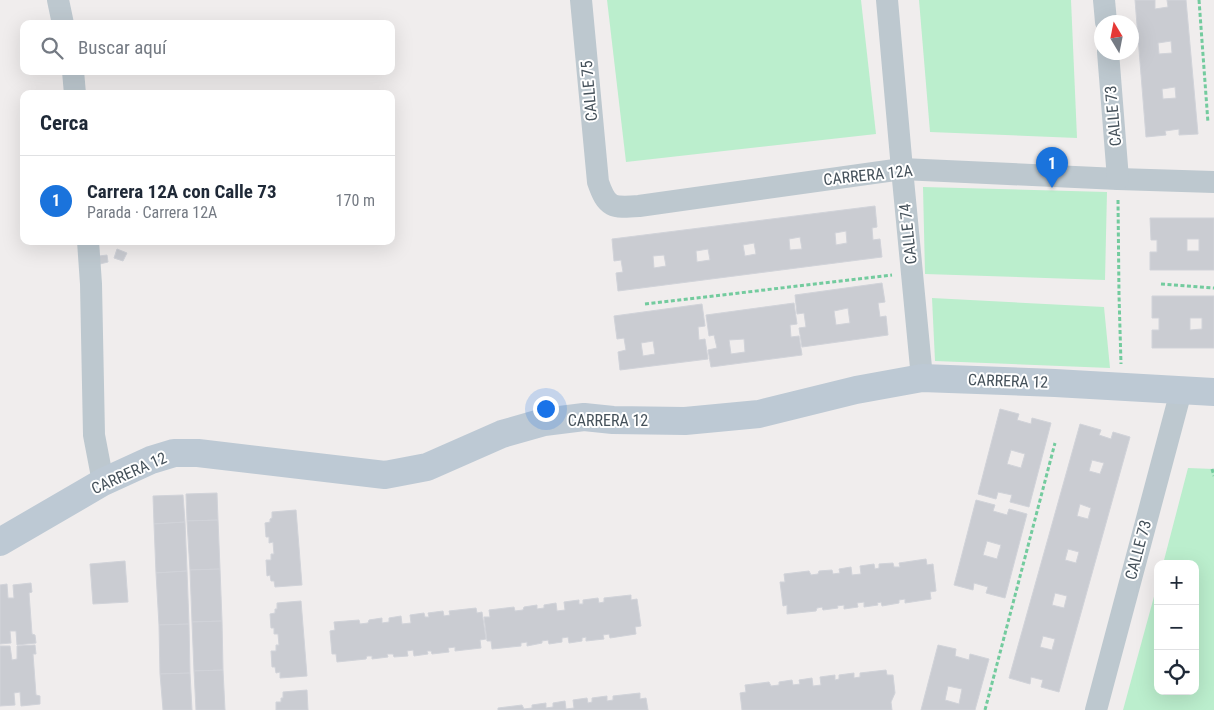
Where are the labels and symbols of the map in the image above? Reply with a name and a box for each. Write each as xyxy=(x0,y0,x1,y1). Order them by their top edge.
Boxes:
north arrow xyxy=(1094,15,1139,60)
street label: CALLE 75 xyxy=(577,60,601,122)
street label: CALLE 73 xyxy=(1101,85,1125,147)
pin: 1 xyxy=(1036,147,1068,188)
street label: CARRERA 12A xyxy=(822,161,914,189)
street label: CALLE 74 xyxy=(895,203,921,265)
street label: CARRERA 12 xyxy=(967,370,1049,392)
your location xyxy=(533,396,559,422)
street label: CARRERA 12 xyxy=(568,411,648,430)
street label: CARRERA 12 xyxy=(88,448,170,498)
street label: CALLE 73 xyxy=(1121,518,1155,582)

